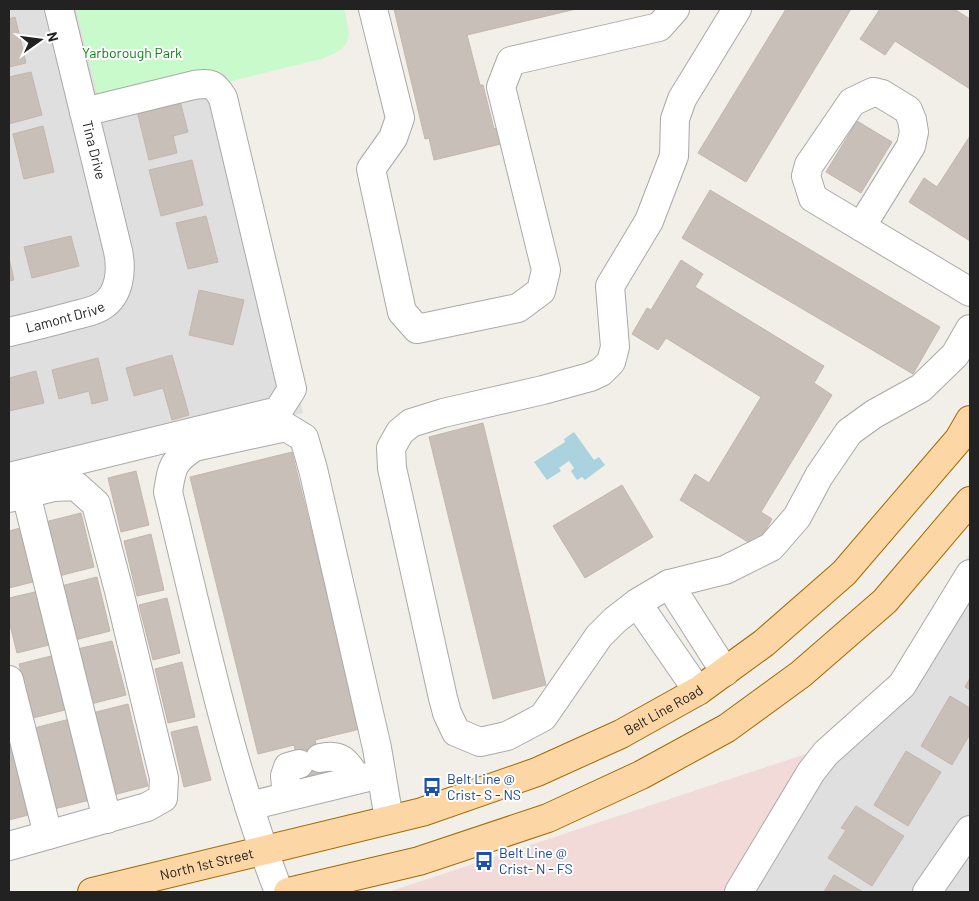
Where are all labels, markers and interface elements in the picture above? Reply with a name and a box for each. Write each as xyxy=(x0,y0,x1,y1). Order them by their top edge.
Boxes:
north arrow xyxy=(15,15,65,65)
text: N xyxy=(44,30,62,43)
park label: Yarborough Park xyxy=(82,44,182,61)
street label: Tina Drive xyxy=(79,119,110,181)
street label: Lamont Drive xyxy=(24,297,108,336)
street label: Belt Line Road xyxy=(621,681,706,739)
place label: Belt Line @ Crist- S - NS xyxy=(447,770,521,803)
bus stop icon: Belt Line @ Crist- S - NS xyxy=(421,776,443,798)
street label: North 1st Street xyxy=(158,844,255,883)
place label: Belt Line @ Crist- N - FS xyxy=(499,844,573,877)
bus stop icon: Belt Line @ Crist- N - FS xyxy=(473,850,495,872)

